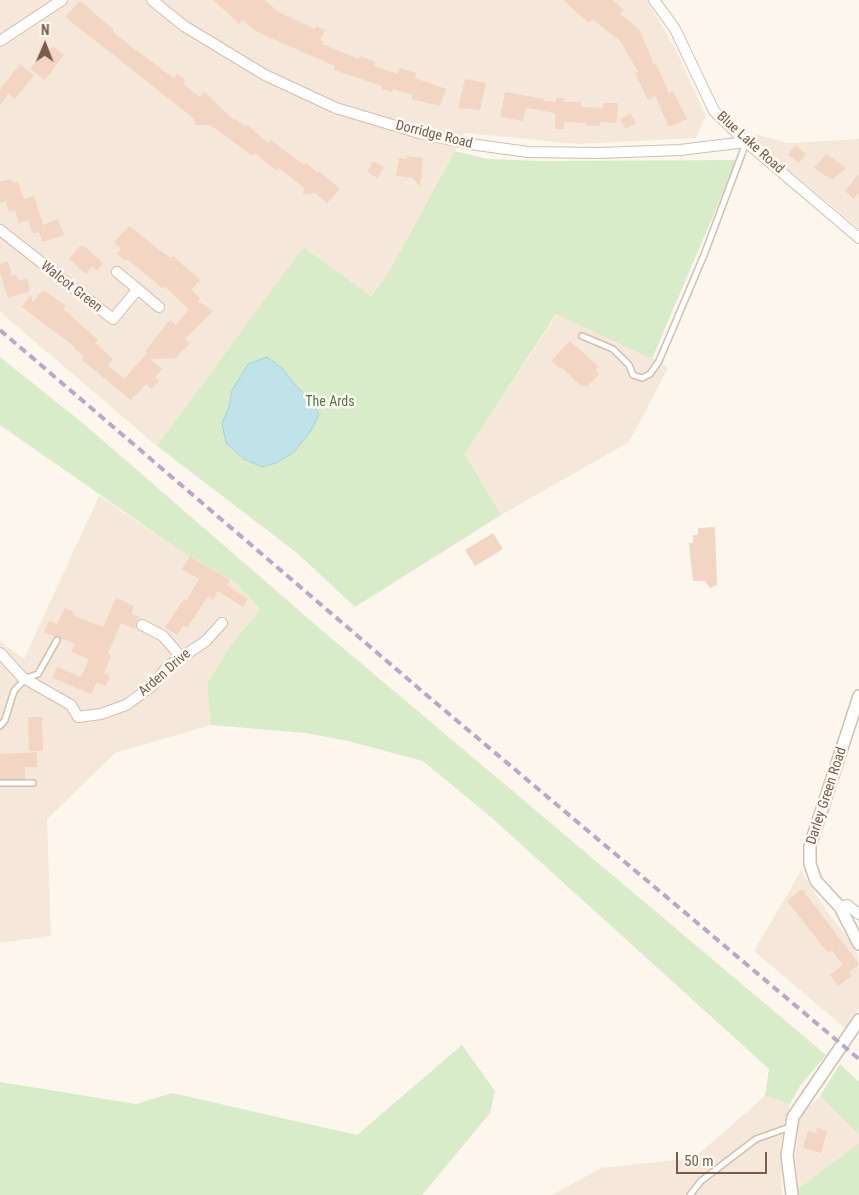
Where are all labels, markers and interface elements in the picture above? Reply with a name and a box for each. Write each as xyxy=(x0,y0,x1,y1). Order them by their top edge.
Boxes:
north arrow xyxy=(20,20,70,70)
text: N xyxy=(41,22,50,38)
street label: Blue Lake Road xyxy=(713,108,787,178)
street label: Dorridge Road xyxy=(394,117,474,153)
street label: Walcot Green xyxy=(37,258,105,316)
park label: The Ards xyxy=(305,394,355,410)
street label: Arden Drive xyxy=(135,646,195,700)
street label: Darley Green Road xyxy=(803,745,851,847)
scale bar xyxy=(679,1142,770,1174)
text: 50 m xyxy=(684,1152,714,1170)

